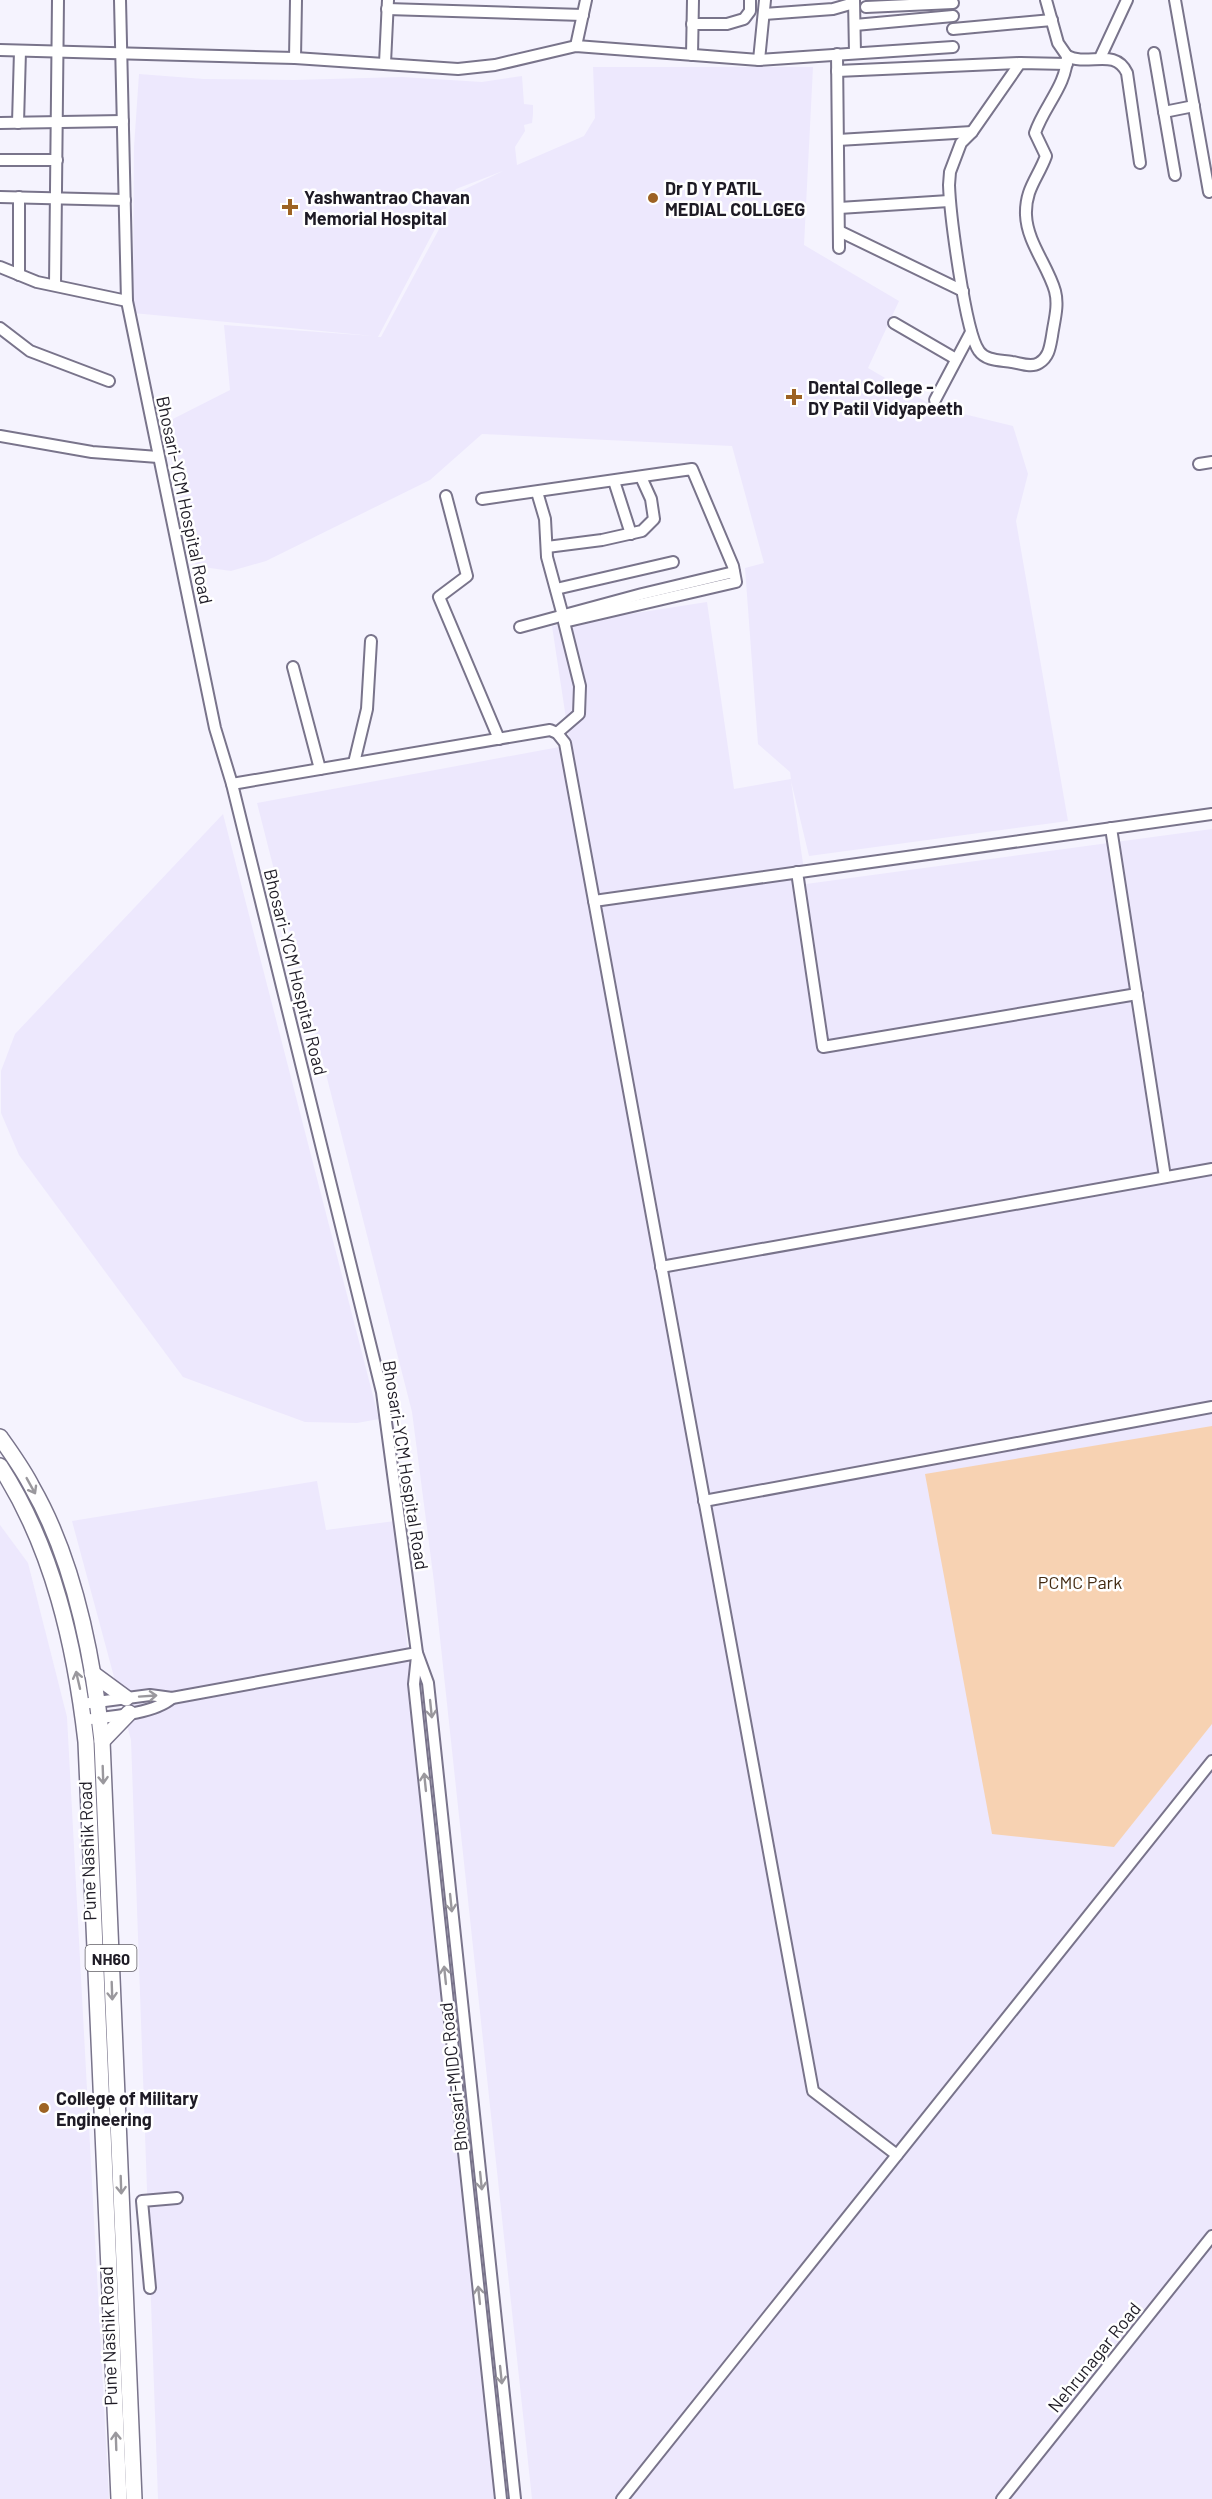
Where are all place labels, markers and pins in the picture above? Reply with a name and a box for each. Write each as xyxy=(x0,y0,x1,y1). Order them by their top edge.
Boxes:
place label: Dr D Y PATIL MEDIAL COLLGEG xyxy=(665,177,805,220)
place label: Yashwantrao Chavan Memorial Hospital xyxy=(304,186,470,229)
marker: Dr D Y PATIL MEDIAL COLLGEG xyxy=(646,191,660,205)
marker: Yashwantrao Chavan Memorial Hospital xyxy=(281,198,299,216)
place label: Dental College - DY Patil Vidyapeeth xyxy=(808,376,963,419)
marker: Dental College - DY Patil Vidyapeeth xyxy=(785,388,803,406)
place label: College of Military Engineering xyxy=(56,2087,198,2130)
marker: College of Military Engineering xyxy=(37,2101,51,2115)

